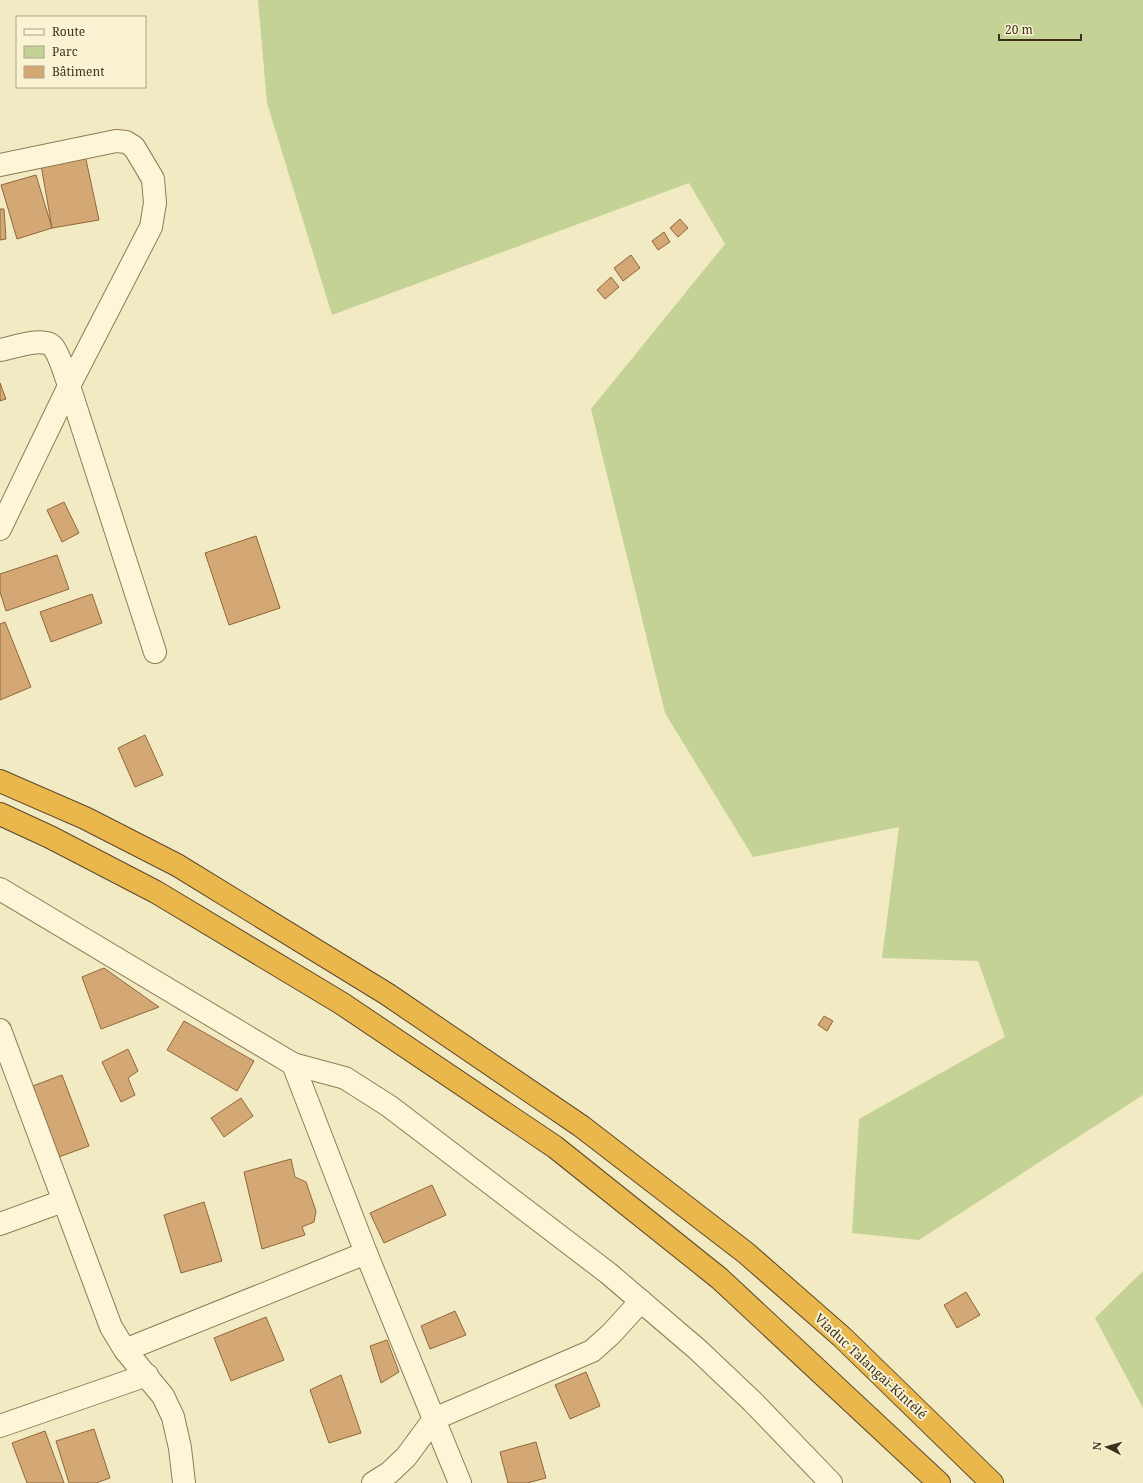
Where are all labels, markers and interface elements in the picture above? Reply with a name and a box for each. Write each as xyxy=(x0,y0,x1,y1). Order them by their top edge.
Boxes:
legend xyxy=(16,16,146,88)
scale bar xyxy=(999,16,1081,42)
text: 20 m xyxy=(1005,21,1033,38)
text: Route xyxy=(52,23,85,40)
text: Parc xyxy=(52,43,78,60)
text: Bâtiment xyxy=(52,63,104,80)
street label: Viaduc Talangaï-Kintélé xyxy=(811,1309,931,1423)
north arrow xyxy=(1087,1427,1127,1467)
text: N xyxy=(1089,1440,1105,1451)

